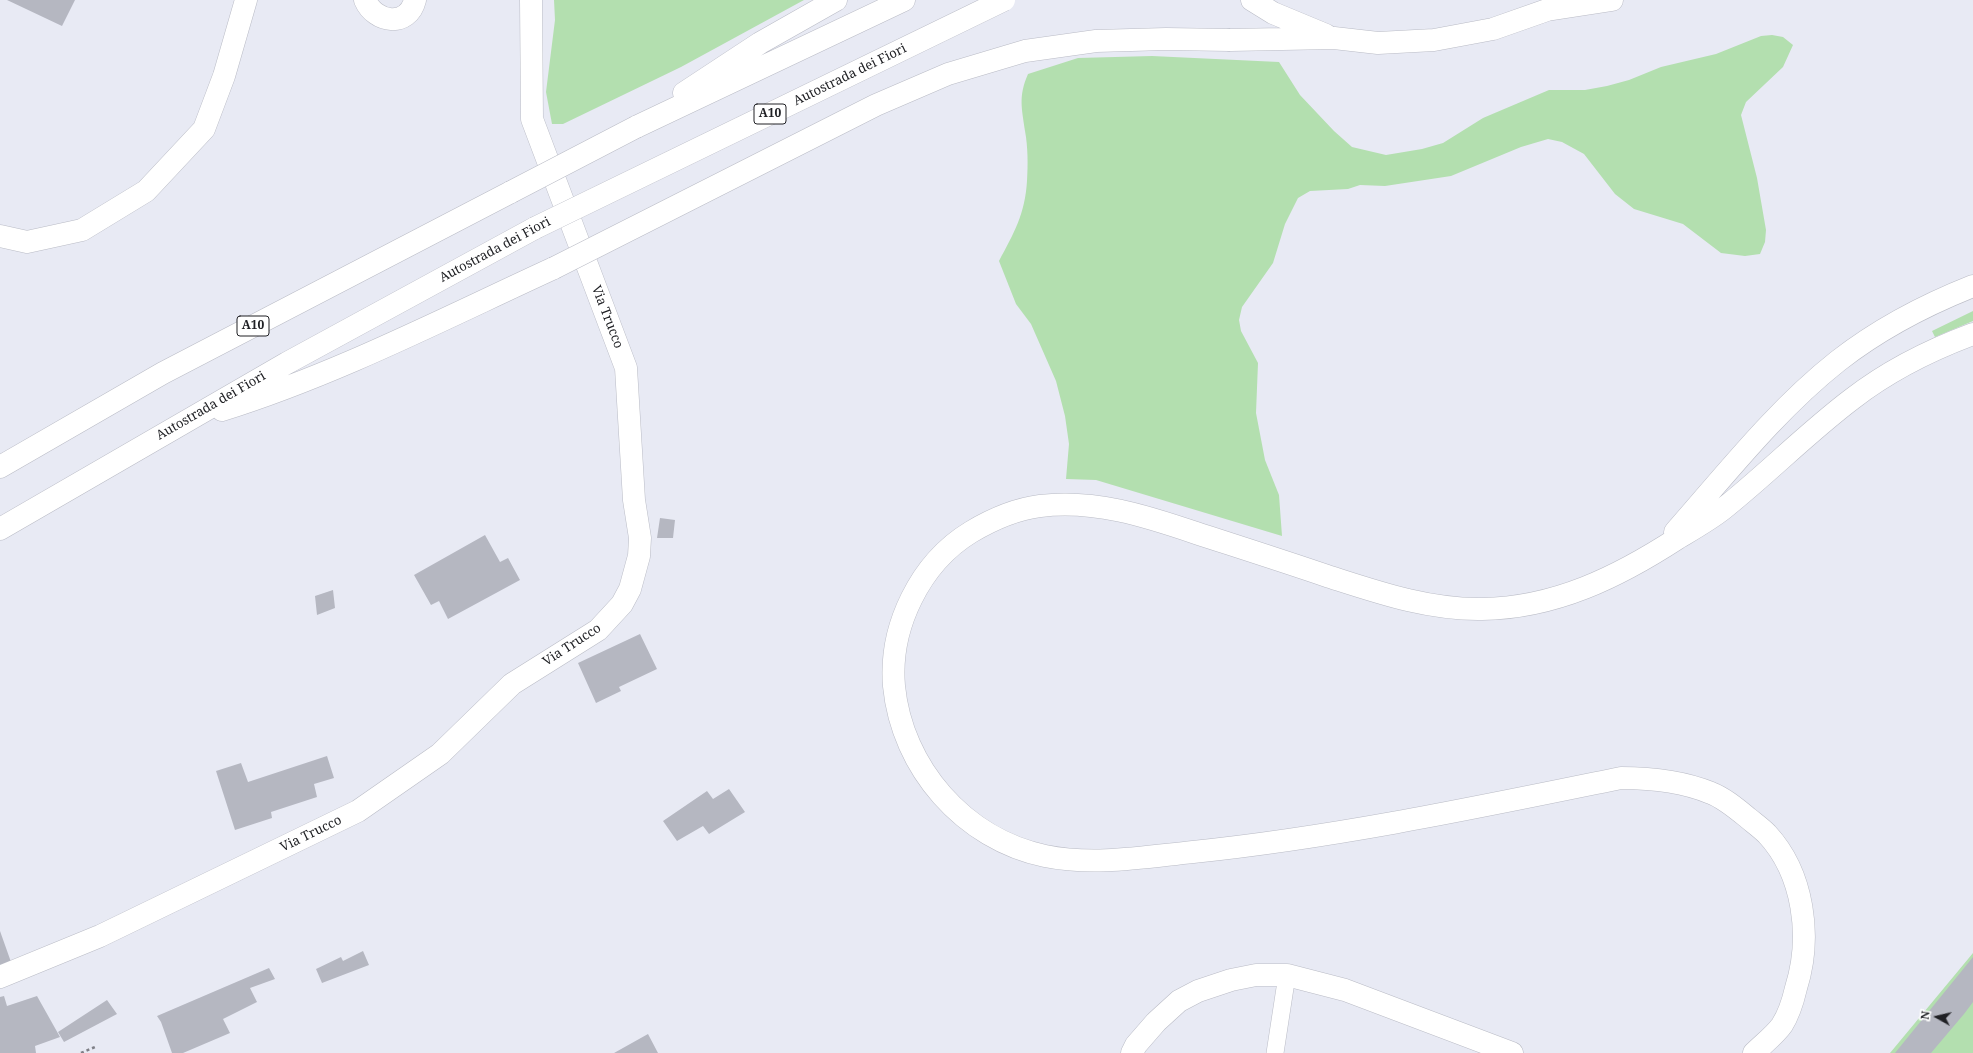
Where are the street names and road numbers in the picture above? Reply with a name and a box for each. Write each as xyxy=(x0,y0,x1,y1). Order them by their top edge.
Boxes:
street label: Autostrada dei Fiori xyxy=(791,41,909,109)
road number: A10 xyxy=(754,104,786,124)
street label: Autostrada dei Fiori xyxy=(437,214,553,286)
street label: Via Trucco xyxy=(588,283,626,351)
road number: A10 xyxy=(237,316,269,336)
street label: Autostrada dei Fiori xyxy=(154,368,268,444)
street label: Via Trucco xyxy=(540,620,604,670)
street label: Via Trucco xyxy=(278,812,344,856)

